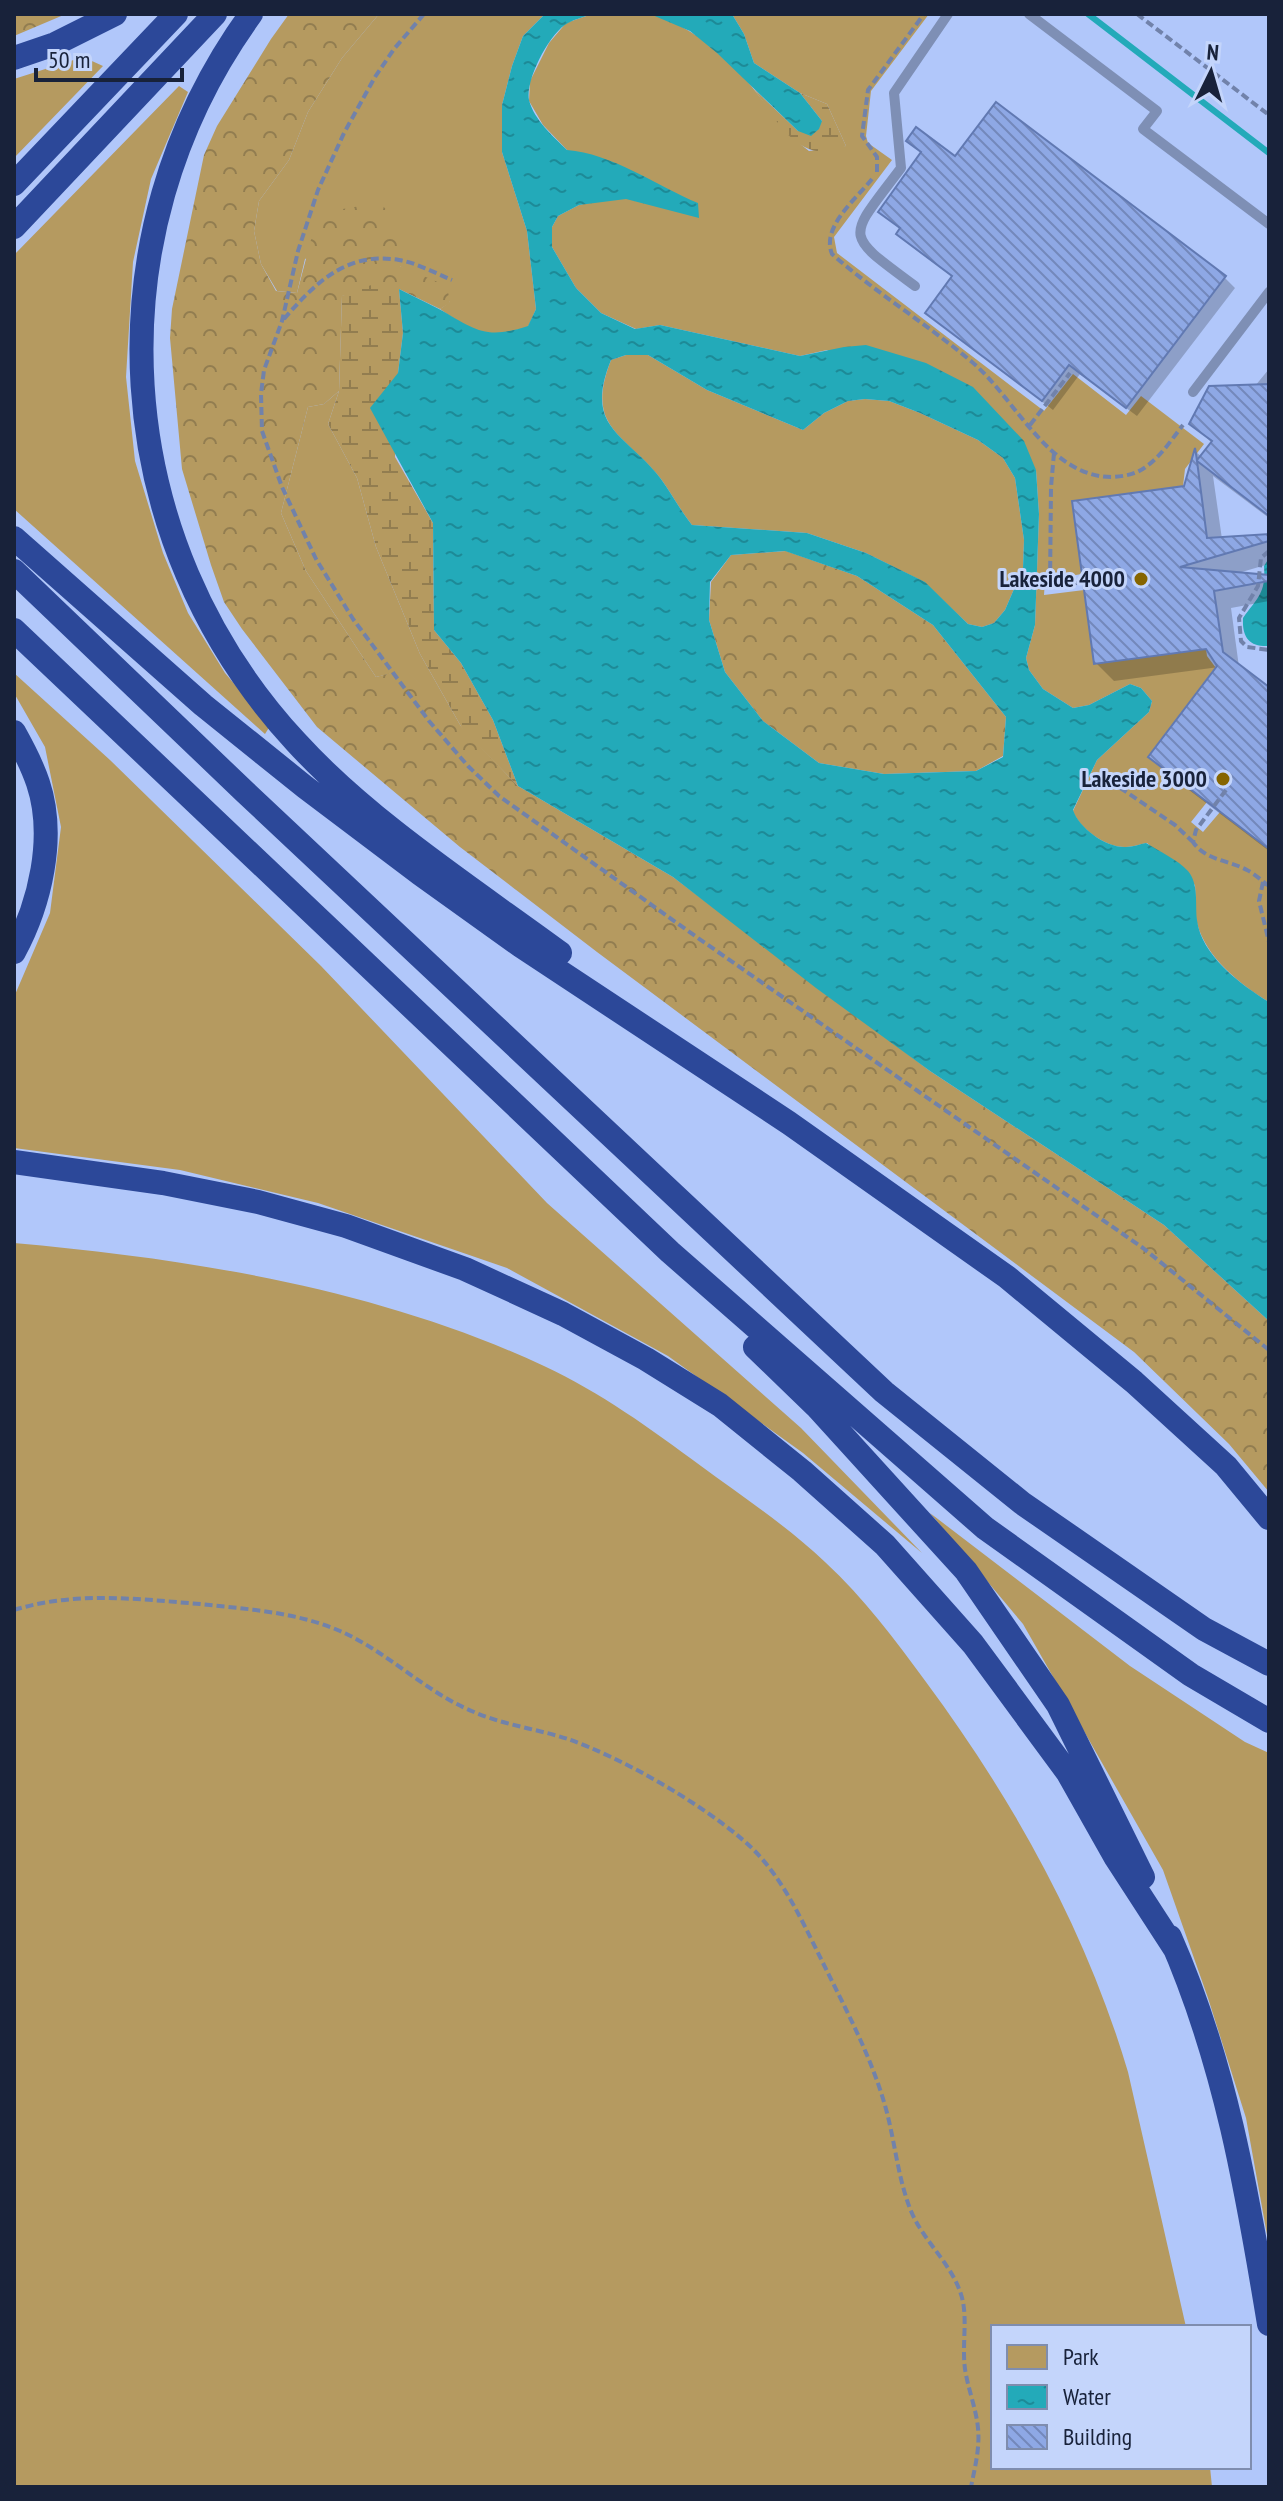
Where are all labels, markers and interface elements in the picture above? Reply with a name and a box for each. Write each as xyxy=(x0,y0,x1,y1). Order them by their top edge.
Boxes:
scale bar xyxy=(36,32,182,82)
north arrow xyxy=(1171,32,1251,112)
text: N xyxy=(1206,38,1220,67)
text: 50 m xyxy=(48,44,90,75)
place label: Lakeside 4000 xyxy=(999,563,1125,594)
marker: Lakeside 4000 xyxy=(1132,570,1150,588)
place label: Lakeside 3000 xyxy=(1081,763,1207,794)
marker: Lakeside 3000 xyxy=(1214,770,1232,788)
legend xyxy=(991,2325,1251,2469)
text: Park xyxy=(1063,2341,1099,2372)
text: Water xyxy=(1063,2381,1111,2412)
text: Building xyxy=(1063,2421,1132,2452)

